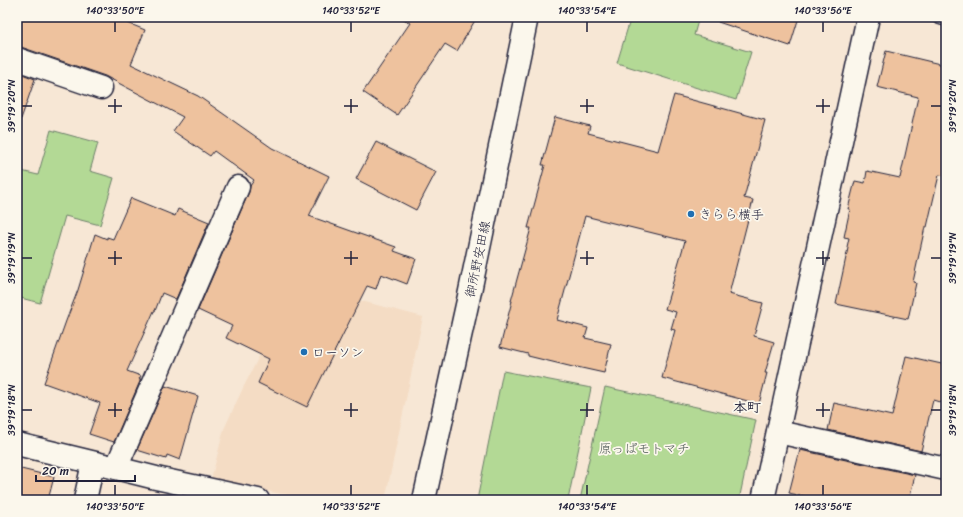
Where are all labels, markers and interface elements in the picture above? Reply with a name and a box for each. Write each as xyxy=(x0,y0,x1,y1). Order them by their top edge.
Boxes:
text: 140°33'50"E xyxy=(86,2,145,20)
text: 140°33'52"E xyxy=(322,2,381,20)
text: 140°33'54"E xyxy=(558,2,617,20)
text: 140°33'56"E xyxy=(794,2,853,20)
text: 39°19'20"N xyxy=(3,79,21,133)
text: 39°19'20"N xyxy=(944,79,962,133)
place label: きらら横手 xyxy=(699,203,764,226)
marker: きらら横手 xyxy=(686,209,696,219)
street label: 御所野安田線 xyxy=(458,218,497,300)
text: 39°19'19"N xyxy=(3,232,21,284)
text: 39°19'19"N xyxy=(944,232,962,284)
place label: ローソン xyxy=(312,341,364,364)
marker: ローソン xyxy=(299,347,309,357)
text: 39°19'18"N xyxy=(3,384,21,436)
text: 39°19'18"N xyxy=(944,384,962,436)
district label: 本町 xyxy=(733,395,761,420)
park label: 原っぱモトマチ xyxy=(598,437,690,460)
scale bar xyxy=(36,457,135,483)
text: 20 m xyxy=(42,460,69,482)
text: 140°33'50"E xyxy=(86,498,145,516)
text: 140°33'52"E xyxy=(322,498,381,516)
text: 140°33'54"E xyxy=(558,498,617,516)
text: 140°33'56"E xyxy=(794,498,853,516)

